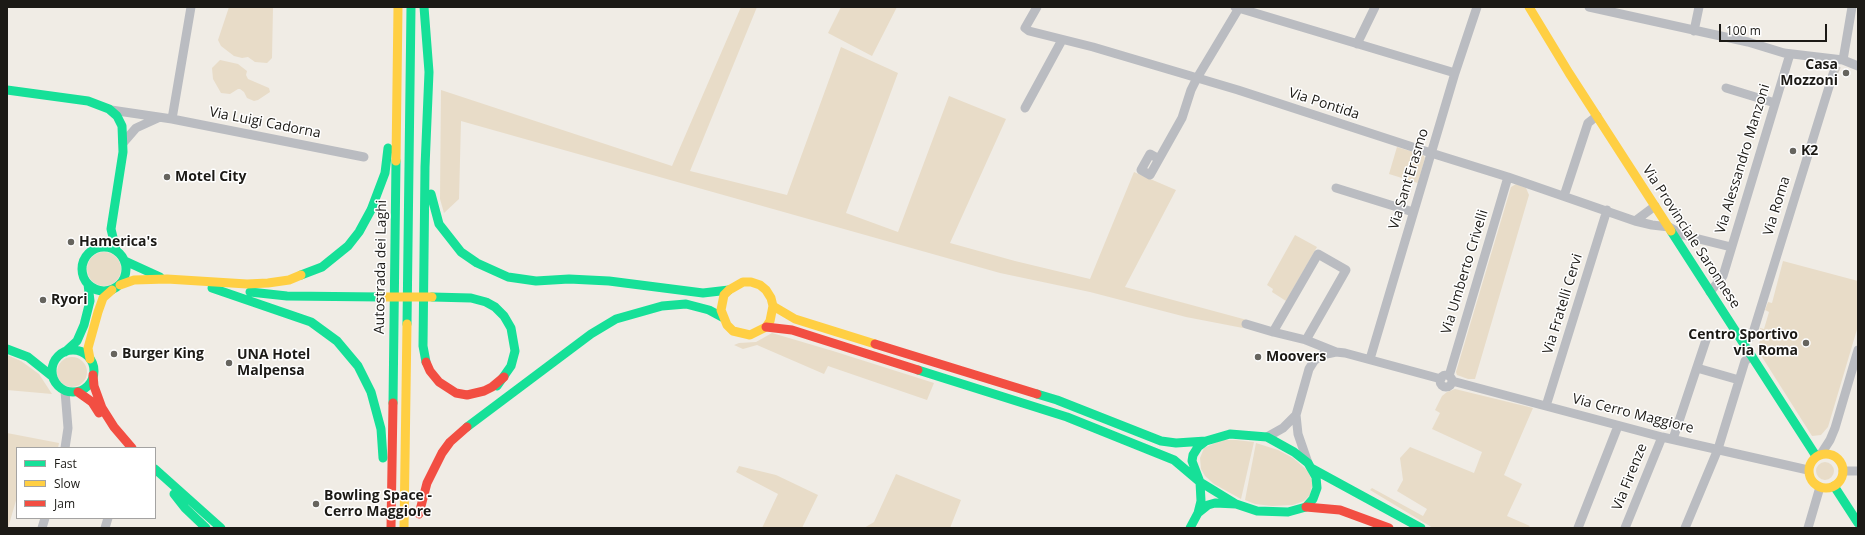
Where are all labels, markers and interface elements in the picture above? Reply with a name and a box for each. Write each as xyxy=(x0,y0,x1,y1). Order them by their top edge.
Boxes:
scale bar xyxy=(1721,16,1829,42)
text: 100 m xyxy=(1726,22,1761,39)
place label: Casa Mozzoni xyxy=(1780,57,1838,90)
marker: Casa Mozzoni xyxy=(1841,68,1851,78)
street label: Via Alessandro Manzoni xyxy=(1712,82,1774,236)
street label: Via Pontida xyxy=(1286,85,1362,123)
street label: Via Luigi Cadorna xyxy=(208,104,322,142)
street label: Via Sant'Erasmo xyxy=(1386,126,1432,232)
place label: K2 xyxy=(1801,143,1818,159)
marker: K2 xyxy=(1788,146,1798,156)
street label: Via Provinciale Saronnese xyxy=(1638,162,1744,312)
place label: Motel City xyxy=(175,169,246,185)
marker: Motel City xyxy=(162,172,172,182)
street label: Via Roma xyxy=(1760,174,1794,238)
street label: Autostrada dei Laghi xyxy=(371,200,391,334)
street label: Via Umberto Crivelli xyxy=(1438,208,1492,336)
place label: Hamerica's xyxy=(79,234,157,250)
marker: Hamerica's xyxy=(66,237,76,247)
street label: Via Fratelli Cervi xyxy=(1540,252,1586,356)
place label: Ryori xyxy=(51,292,88,308)
marker: Ryori xyxy=(38,295,48,305)
place label: Centro Sportivo via Roma xyxy=(1688,327,1798,360)
marker: Centro Sportivo via Roma xyxy=(1801,338,1811,348)
place label: Burger King xyxy=(122,346,204,362)
place label: UNA Hotel Malpensa xyxy=(237,347,310,380)
marker: Burger King xyxy=(109,349,119,359)
place label: Moovers xyxy=(1266,349,1326,365)
marker: Moovers xyxy=(1253,352,1263,362)
marker: UNA Hotel Malpensa xyxy=(224,358,234,368)
street label: Via Cerro Maggiore xyxy=(1571,391,1695,437)
street label: Via Firenze xyxy=(1609,441,1651,513)
legend xyxy=(16,447,156,519)
text: Fast xyxy=(54,455,77,472)
text: Slow xyxy=(54,475,80,492)
place label: Bowling Space - Cerro Maggiore xyxy=(324,488,432,520)
text: Jam xyxy=(54,495,75,512)
marker: Bowling Space - Cerro Maggiore xyxy=(311,499,321,509)

